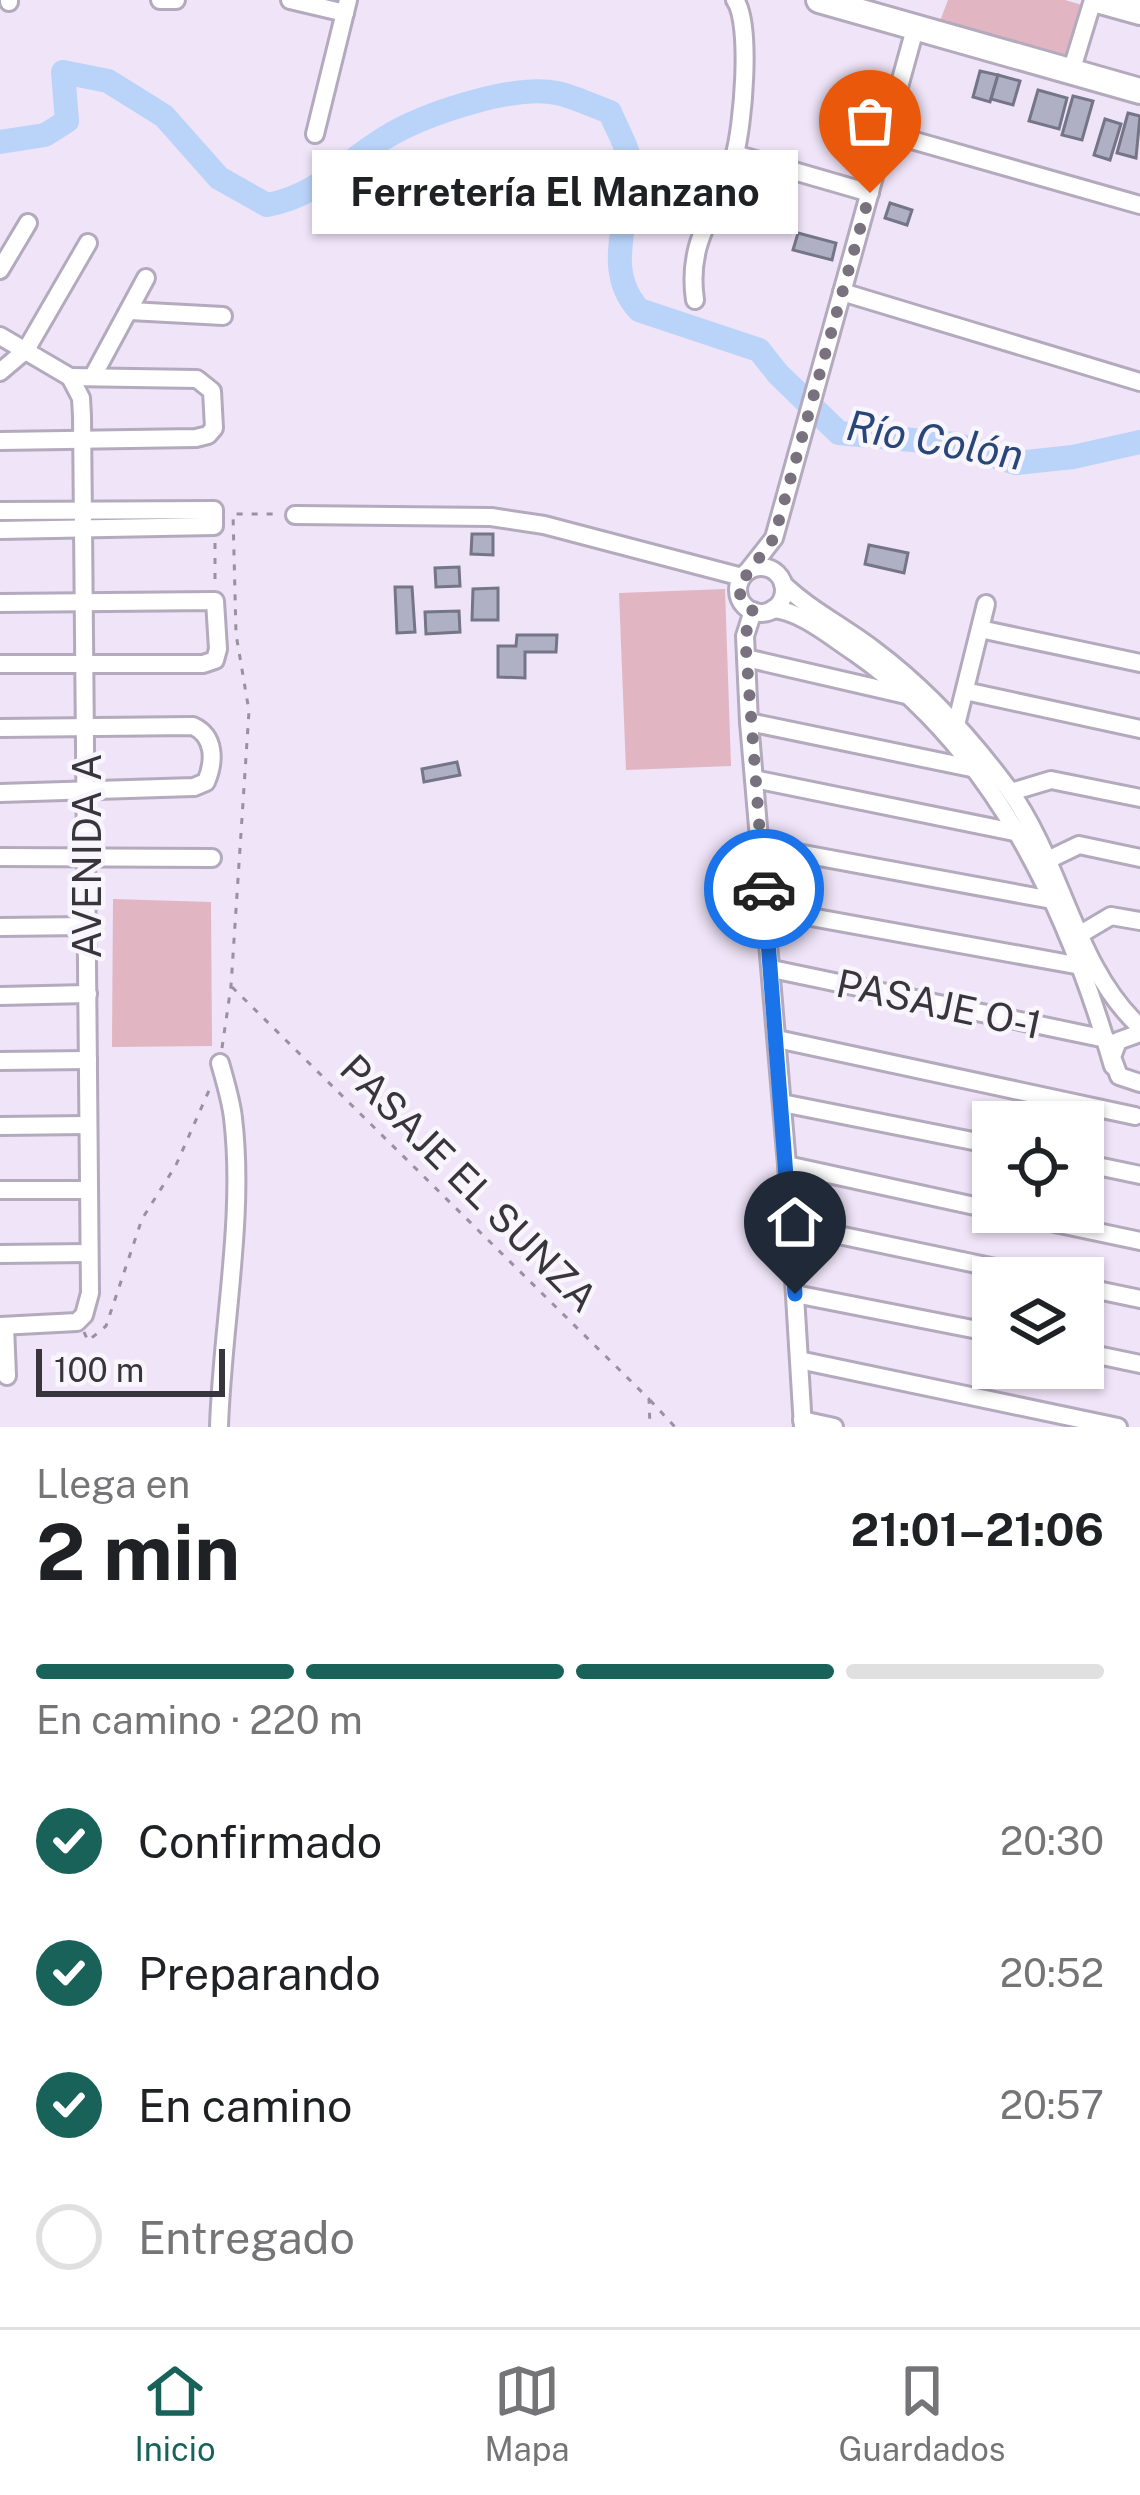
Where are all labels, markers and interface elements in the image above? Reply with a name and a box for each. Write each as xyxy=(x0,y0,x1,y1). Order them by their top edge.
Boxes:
pin xyxy=(819,70,921,193)
icon: bag xyxy=(837,88,903,154)
callout: Ferretería El Manzano xyxy=(312,151,798,235)
text: Ferretería El Manzano xyxy=(350,169,760,215)
water label: Río Colón xyxy=(843,400,1027,479)
street label: AVENIDA A xyxy=(64,753,110,959)
courier xyxy=(704,829,824,949)
icon: car xyxy=(731,856,797,922)
street label: PASAJE O-1 xyxy=(832,960,1046,1048)
street label: PASAJE EL SUNZA xyxy=(331,1045,607,1321)
map controls xyxy=(972,1101,1104,1389)
button: locate xyxy=(972,1101,1104,1233)
pin xyxy=(744,1171,846,1294)
icon: home xyxy=(762,1189,828,1255)
button: layers xyxy=(972,1257,1104,1389)
scale bar xyxy=(36,1343,225,1396)
text: 100 m xyxy=(54,1351,144,1389)
text: Llega en xyxy=(36,1461,190,1507)
text: 21:01–21:06 xyxy=(851,1503,1104,1556)
text: 2 min xyxy=(36,1506,240,1598)
text: En camino · 220 m xyxy=(36,1697,363,1743)
icon: check xyxy=(36,1808,102,1874)
text: Confirmado xyxy=(138,1815,382,1868)
text: 20:30 xyxy=(1000,1818,1104,1864)
icon: check xyxy=(36,1940,102,2006)
text: Preparando xyxy=(138,1947,381,2000)
text: 20:52 xyxy=(1000,1950,1104,1996)
icon: check xyxy=(36,2072,102,2138)
text: En camino xyxy=(138,2079,352,2132)
text: 20:57 xyxy=(1000,2082,1104,2128)
text: Entregado xyxy=(138,2211,355,2264)
tab: Inicio xyxy=(134,2358,216,2468)
tab: Mapa xyxy=(484,2358,570,2468)
tab: Guardados xyxy=(838,2358,1006,2468)

